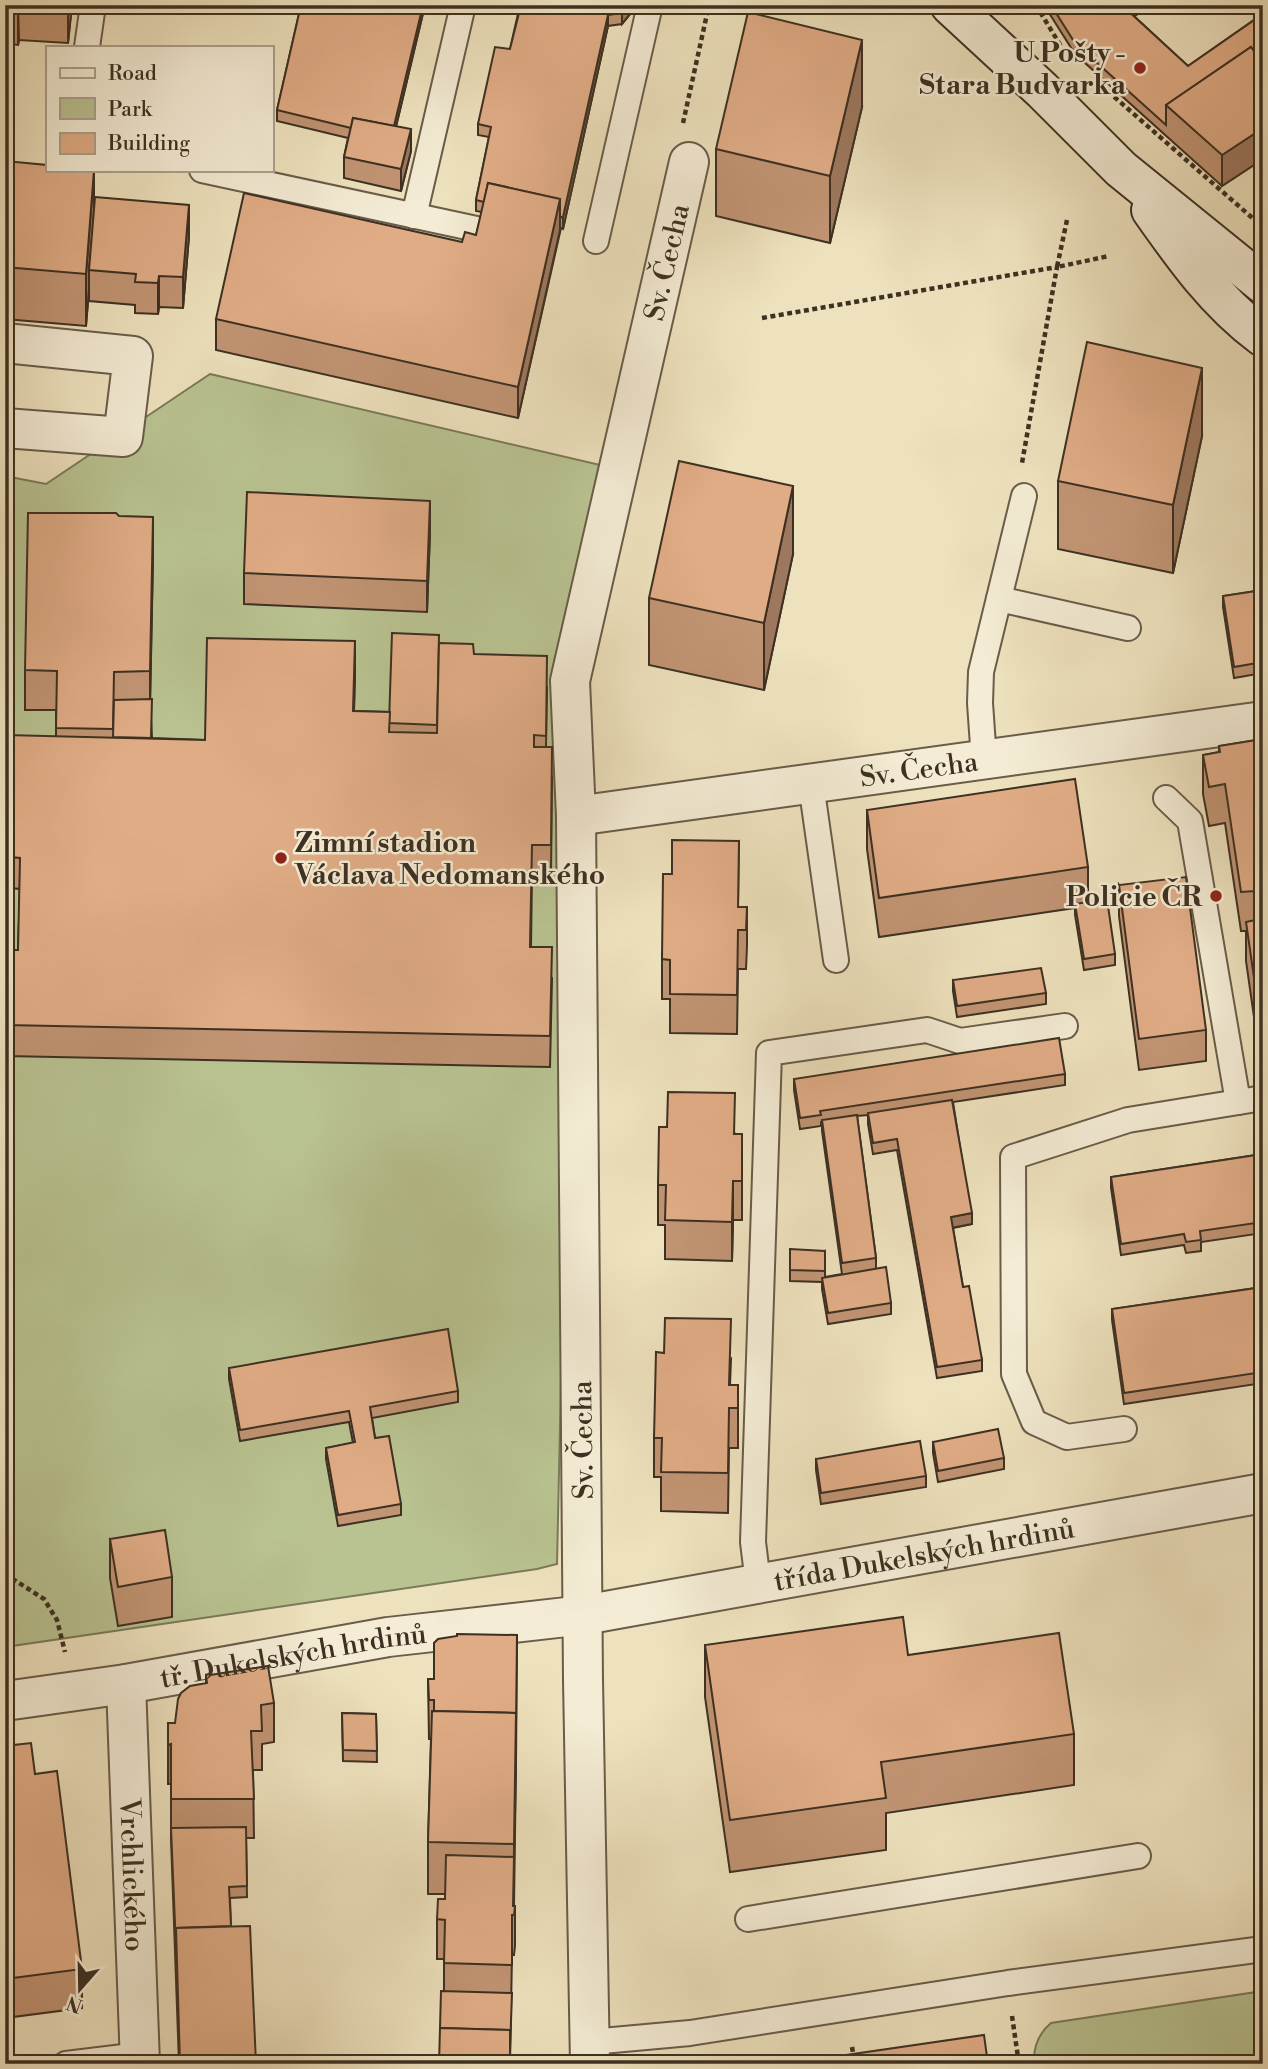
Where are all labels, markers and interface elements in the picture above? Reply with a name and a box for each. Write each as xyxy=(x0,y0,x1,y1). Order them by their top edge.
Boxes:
place label: U Pošty - Stara Budvarka xyxy=(919,36,1127,103)
legend xyxy=(46,46,273,172)
marker: U Pošty - Stara Budvarka xyxy=(1132,60,1148,76)
text: Road xyxy=(108,61,157,87)
text: Park xyxy=(108,97,153,123)
text: Building xyxy=(107,131,190,157)
street label: Sv. Čecha xyxy=(637,200,698,324)
street label: Sv. Čecha xyxy=(858,745,981,796)
place label: Zimní stadion Václava Nedomanského xyxy=(294,826,605,893)
marker: Zimní stadion Václava Nedomanského xyxy=(273,850,289,866)
place label: Policie ČR xyxy=(1066,878,1203,915)
marker: Policie ČR xyxy=(1208,888,1224,904)
street label: Sv. Čecha xyxy=(563,1379,602,1500)
street label: třída Dukelských hrdinů xyxy=(771,1511,1077,1600)
street label: tř. Dukelských hrdinů xyxy=(157,1617,428,1697)
street label: Vrchlického xyxy=(111,1797,152,1952)
north arrow xyxy=(46,1954,116,2024)
text: N xyxy=(63,1990,86,2018)

